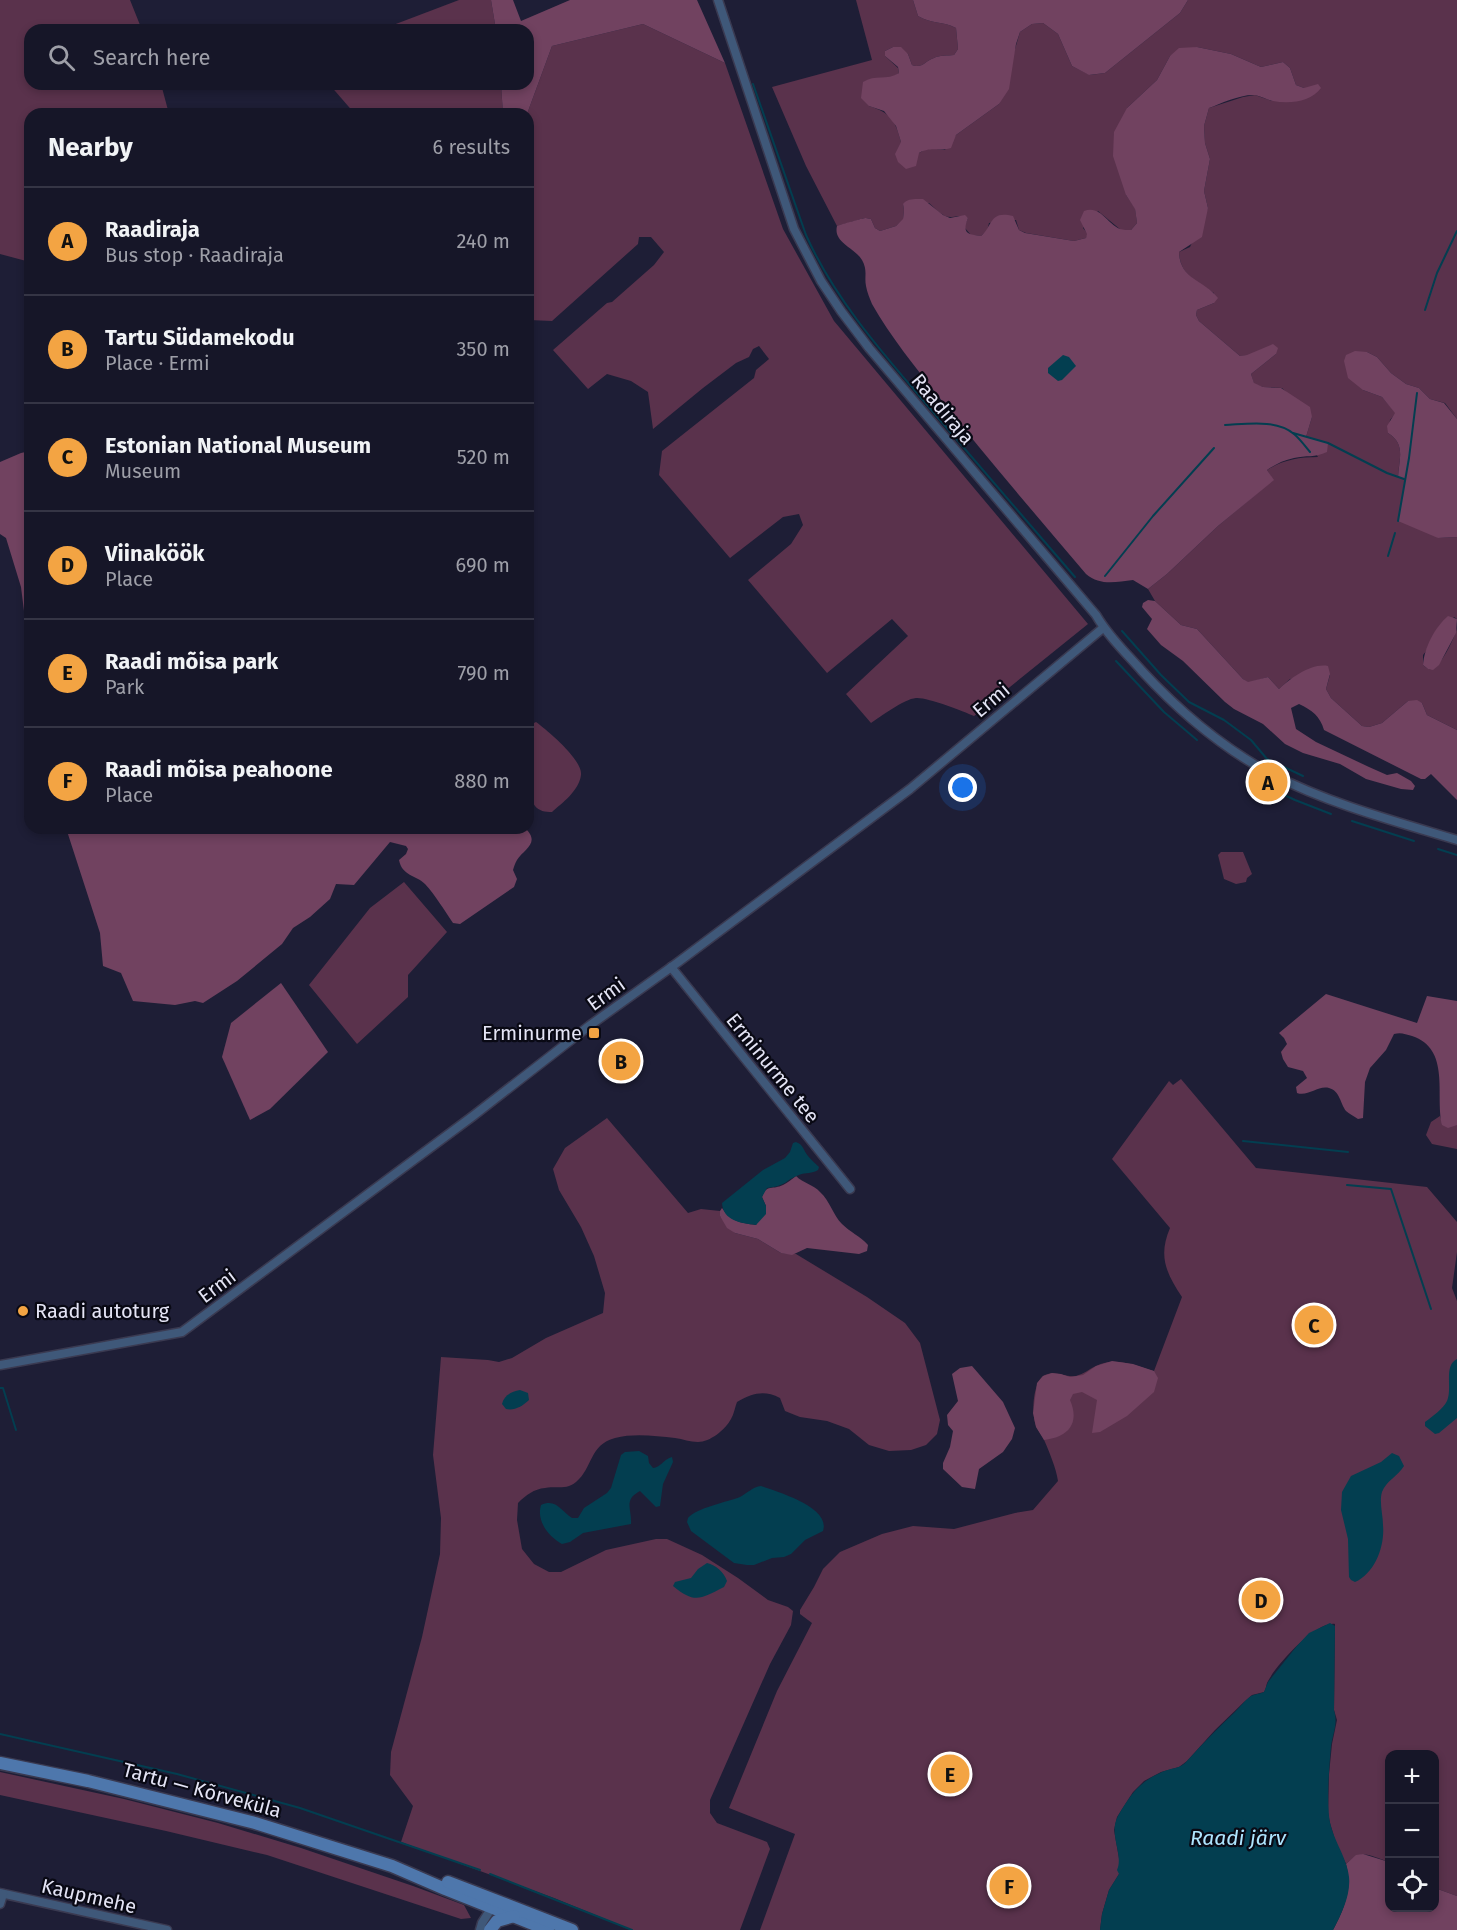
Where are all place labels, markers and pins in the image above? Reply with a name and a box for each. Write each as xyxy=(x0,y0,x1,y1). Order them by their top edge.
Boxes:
pin: A xyxy=(1248,760,1288,804)
place label: Erminurme xyxy=(482,1021,582,1045)
marker: Erminurme xyxy=(587,1026,601,1040)
pin: B xyxy=(602,1038,640,1084)
place label: Raadi autoturg xyxy=(35,1299,170,1323)
pin: C xyxy=(1294,1302,1334,1348)
marker: Raadi autoturg xyxy=(16,1304,30,1318)
pin: D xyxy=(1242,1578,1280,1622)
pin: E xyxy=(930,1752,970,1796)
pin: F xyxy=(990,1864,1028,1908)

